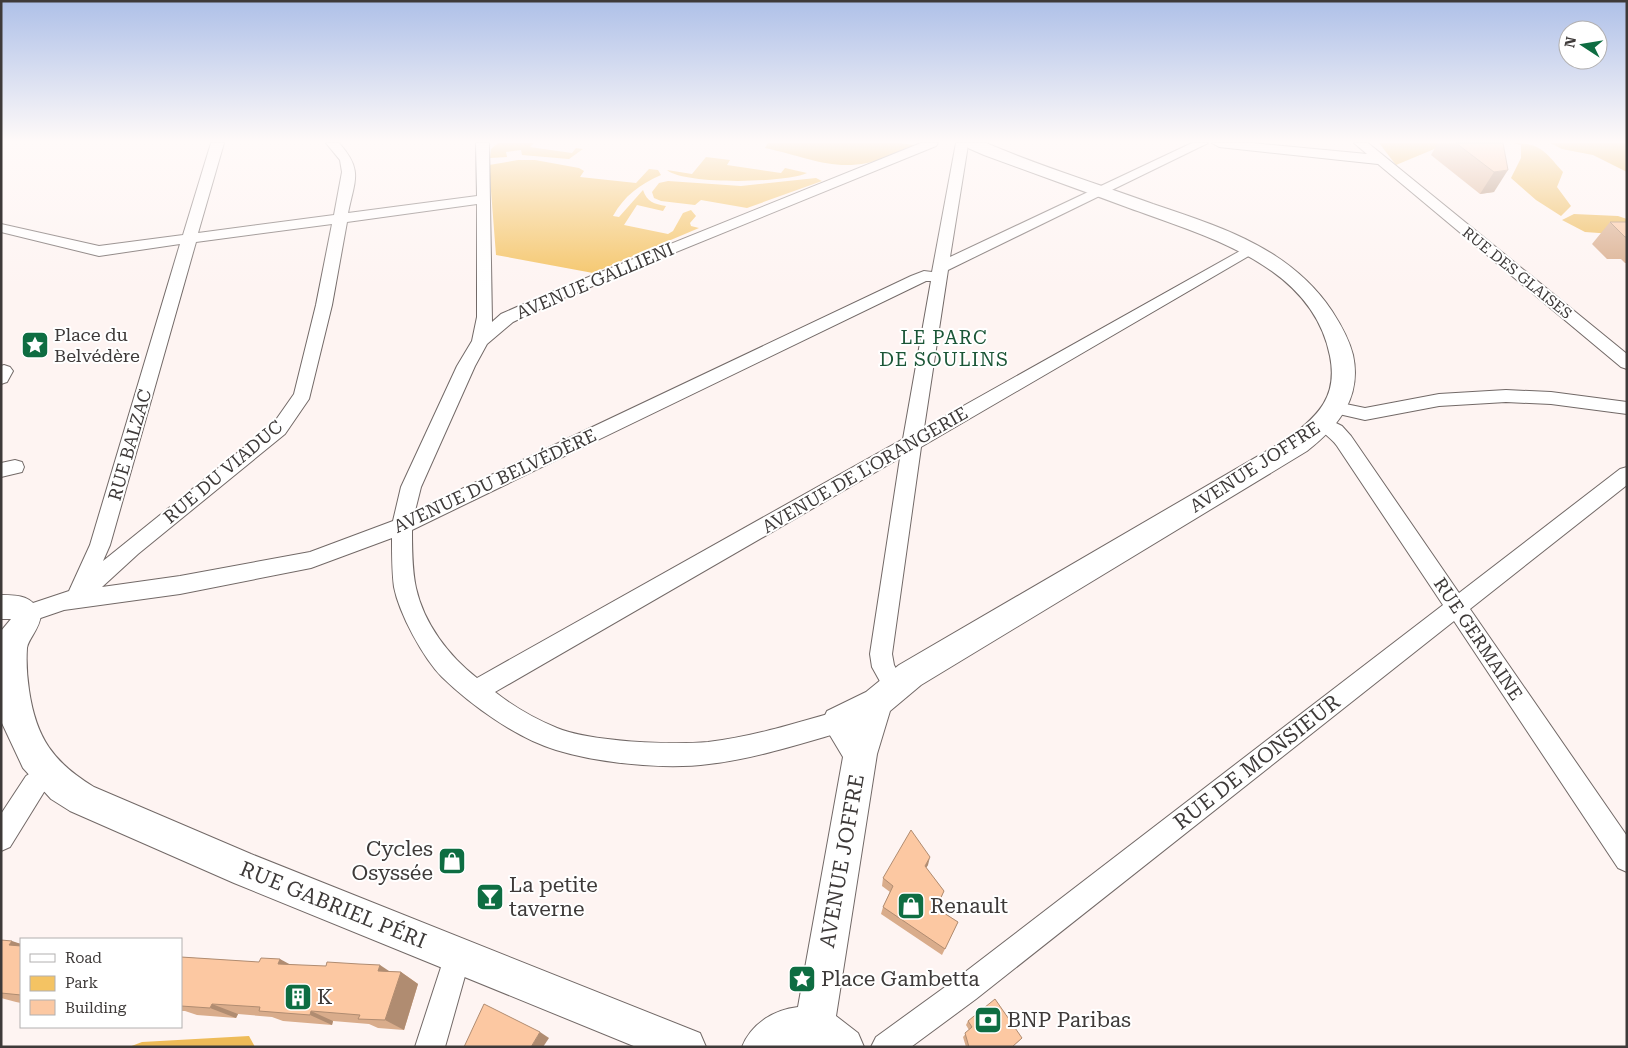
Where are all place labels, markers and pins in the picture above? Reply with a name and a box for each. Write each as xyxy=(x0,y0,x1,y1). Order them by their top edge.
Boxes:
place label: Place du Belvédère xyxy=(54,324,140,366)
place icon: Place du Belvédère xyxy=(20,330,50,360)
place label: Cycles Osyssée xyxy=(351,837,433,885)
shop icon: Cycles Osyssée xyxy=(437,846,467,876)
place label: La petite taverne xyxy=(509,873,598,921)
bar icon: La petite taverne xyxy=(475,882,505,912)
shop icon: Renault xyxy=(896,891,926,921)
place label: Renault xyxy=(930,894,1008,918)
place icon: Place Gambetta xyxy=(787,964,817,994)
place label: Place Gambetta xyxy=(821,967,980,991)
building icon: K xyxy=(283,982,313,1012)
place label: K xyxy=(317,985,332,1009)
bank icon: BNP Paribas xyxy=(973,1005,1003,1035)
place label: BNP Paribas xyxy=(1007,1008,1131,1032)

